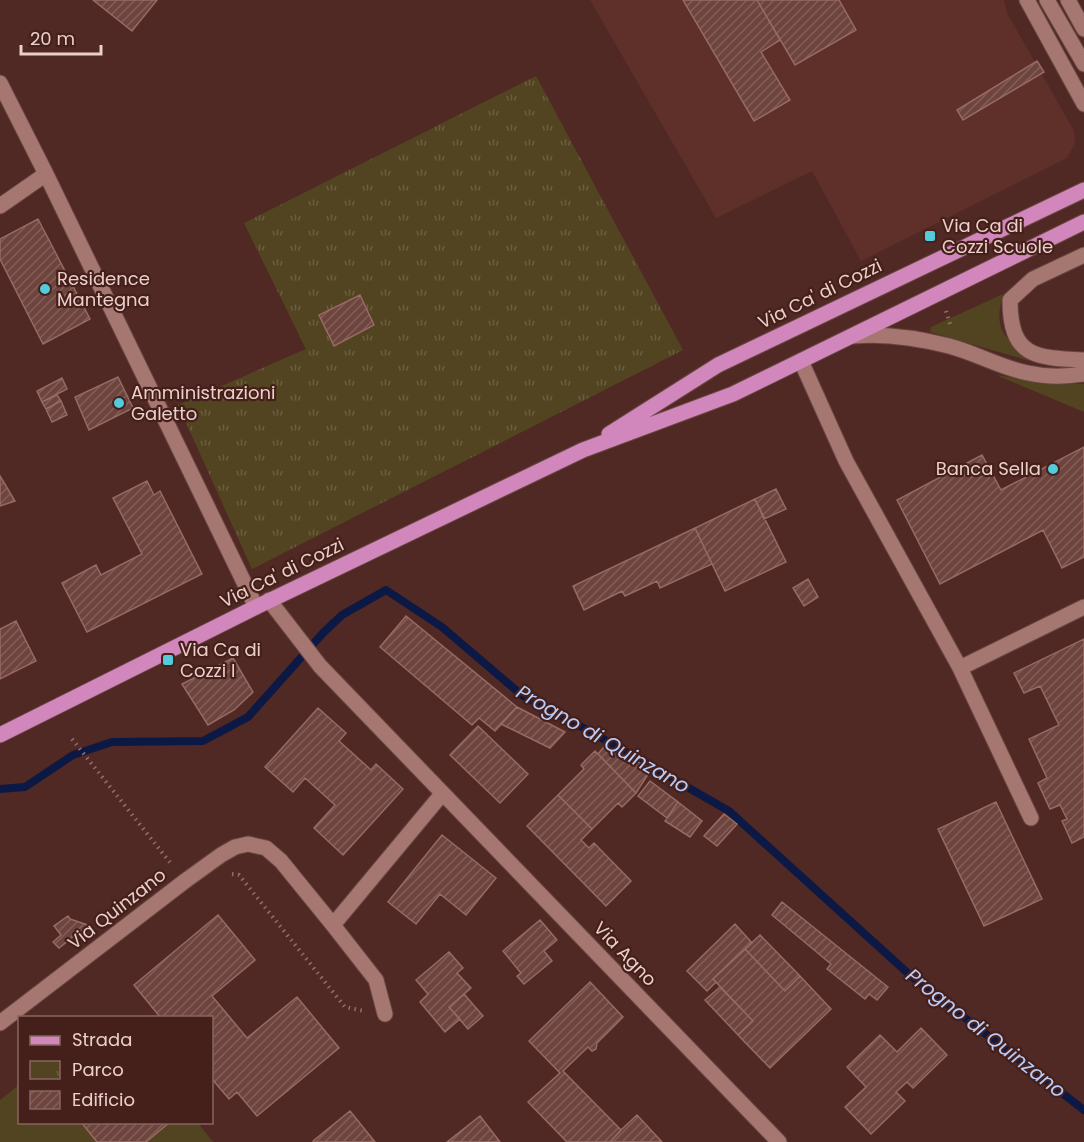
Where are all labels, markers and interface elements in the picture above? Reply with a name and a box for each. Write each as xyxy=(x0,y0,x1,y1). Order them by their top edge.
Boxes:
scale bar xyxy=(21,18,100,56)
text: 20 m xyxy=(30,26,75,51)
place label: Via Ca di Cozzi Scuole xyxy=(942,213,1053,259)
marker: Via Ca di Cozzi Scuole xyxy=(923,229,937,243)
street label: Via Ca' di Cozzi xyxy=(754,253,886,334)
place label: Residence Mantegna xyxy=(57,266,150,312)
marker: Residence Mantegna xyxy=(38,282,52,296)
place label: Amministrazioni Galetto xyxy=(131,380,276,426)
marker: Amministrazioni Galetto xyxy=(112,396,126,410)
place label: Banca Sella xyxy=(936,456,1041,481)
marker: Banca Sella xyxy=(1046,462,1060,476)
street label: Via Ca' di Cozzi xyxy=(216,532,348,613)
place label: Via Ca di Cozzi I xyxy=(180,637,261,683)
marker: Via Ca di Cozzi I xyxy=(161,653,175,667)
water label: Progno di Quinzano xyxy=(511,678,695,800)
street label: Via Quinzano xyxy=(62,862,171,955)
street label: Via Agno xyxy=(588,916,662,991)
water label: Progno di Quinzano xyxy=(900,962,1072,1104)
legend xyxy=(18,1016,213,1124)
text: Strada xyxy=(72,1027,132,1052)
text: Parco xyxy=(72,1057,124,1082)
text: Edificio xyxy=(72,1087,135,1112)

